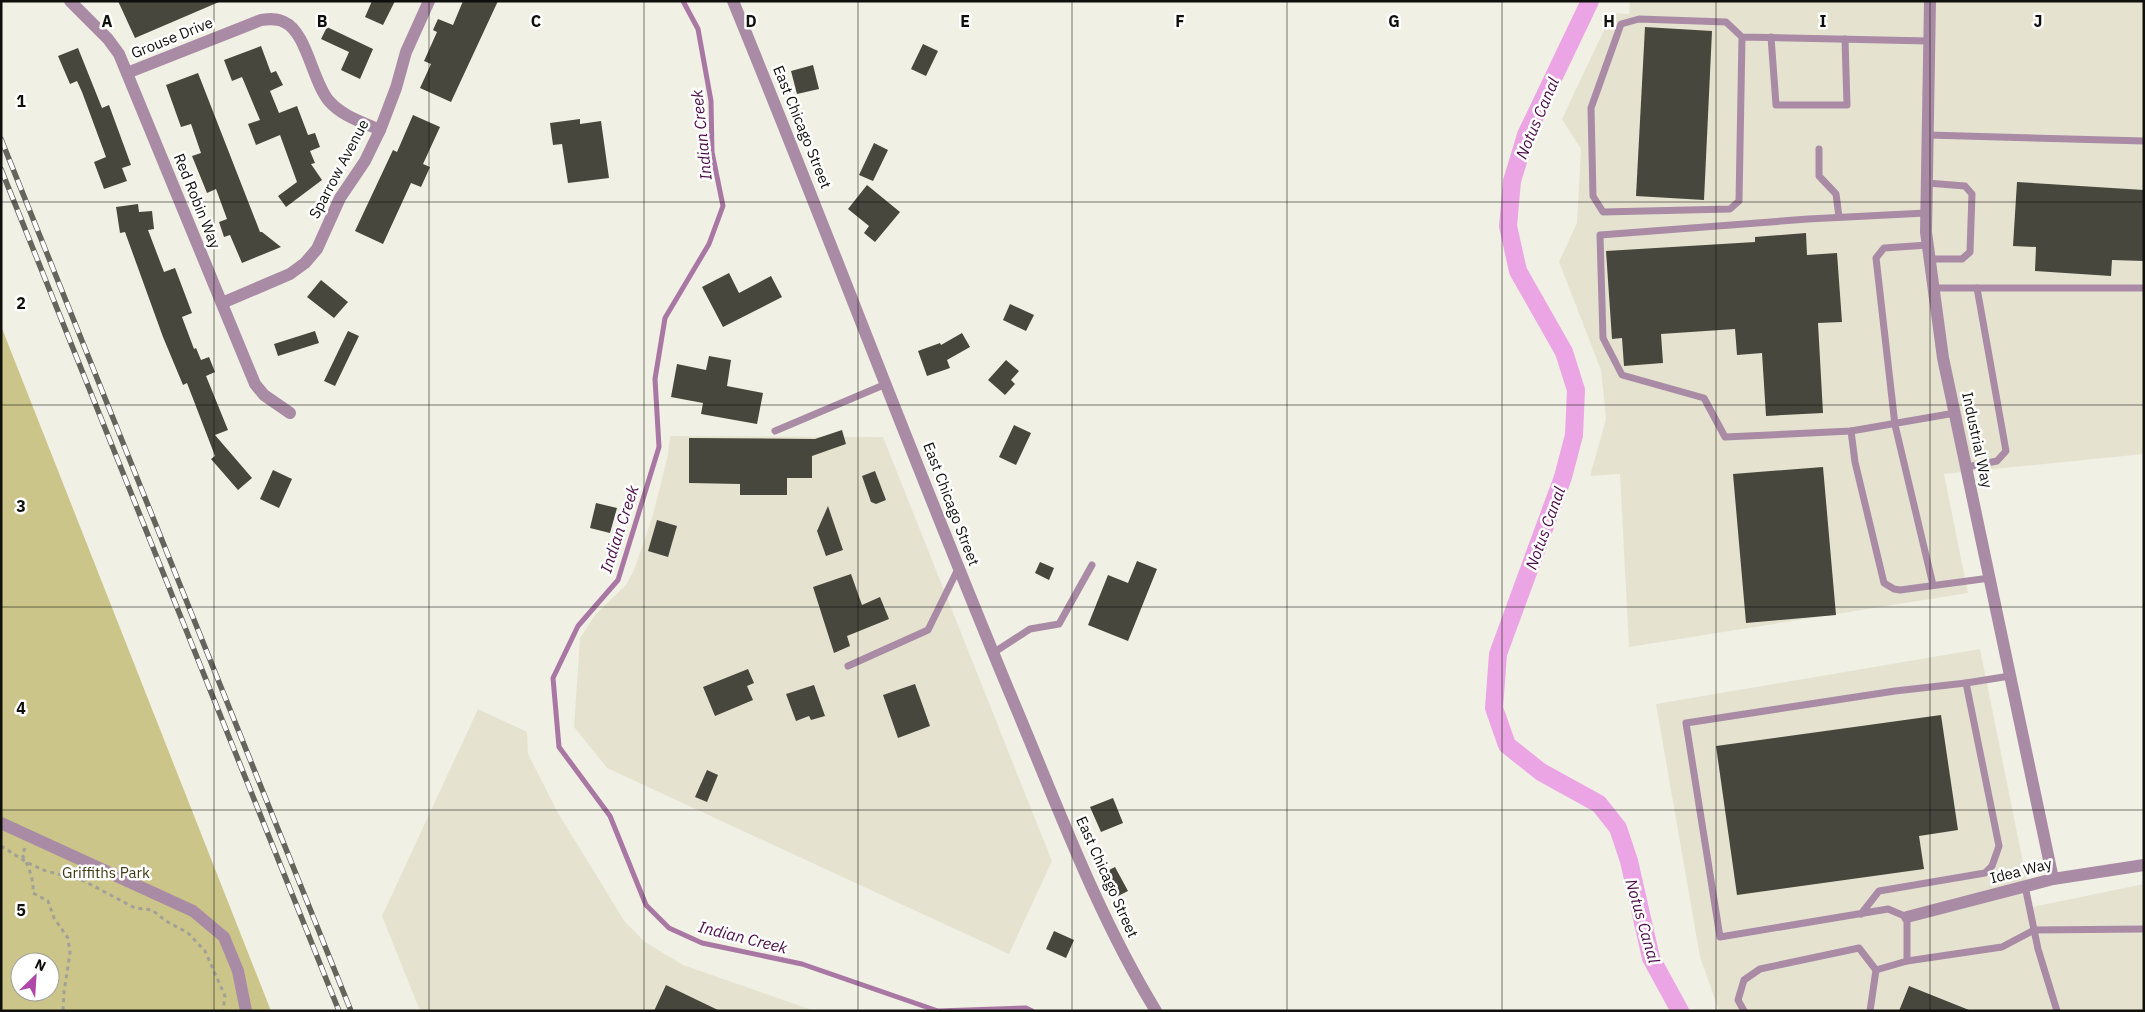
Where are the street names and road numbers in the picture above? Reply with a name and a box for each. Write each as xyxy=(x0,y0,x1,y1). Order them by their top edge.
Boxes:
street label: Grouse Drive xyxy=(128,12,216,63)
street label: East Chicago Street xyxy=(769,63,836,191)
street label: Sparrow Avenue xyxy=(304,116,373,222)
street label: Red Robin Way xyxy=(170,151,225,252)
street label: Industrial Way xyxy=(1958,390,1997,490)
street label: East Chicago Street xyxy=(919,439,984,568)
street label: East Chicago Street xyxy=(1072,813,1143,940)
street label: Idea Way xyxy=(1988,854,2054,887)

